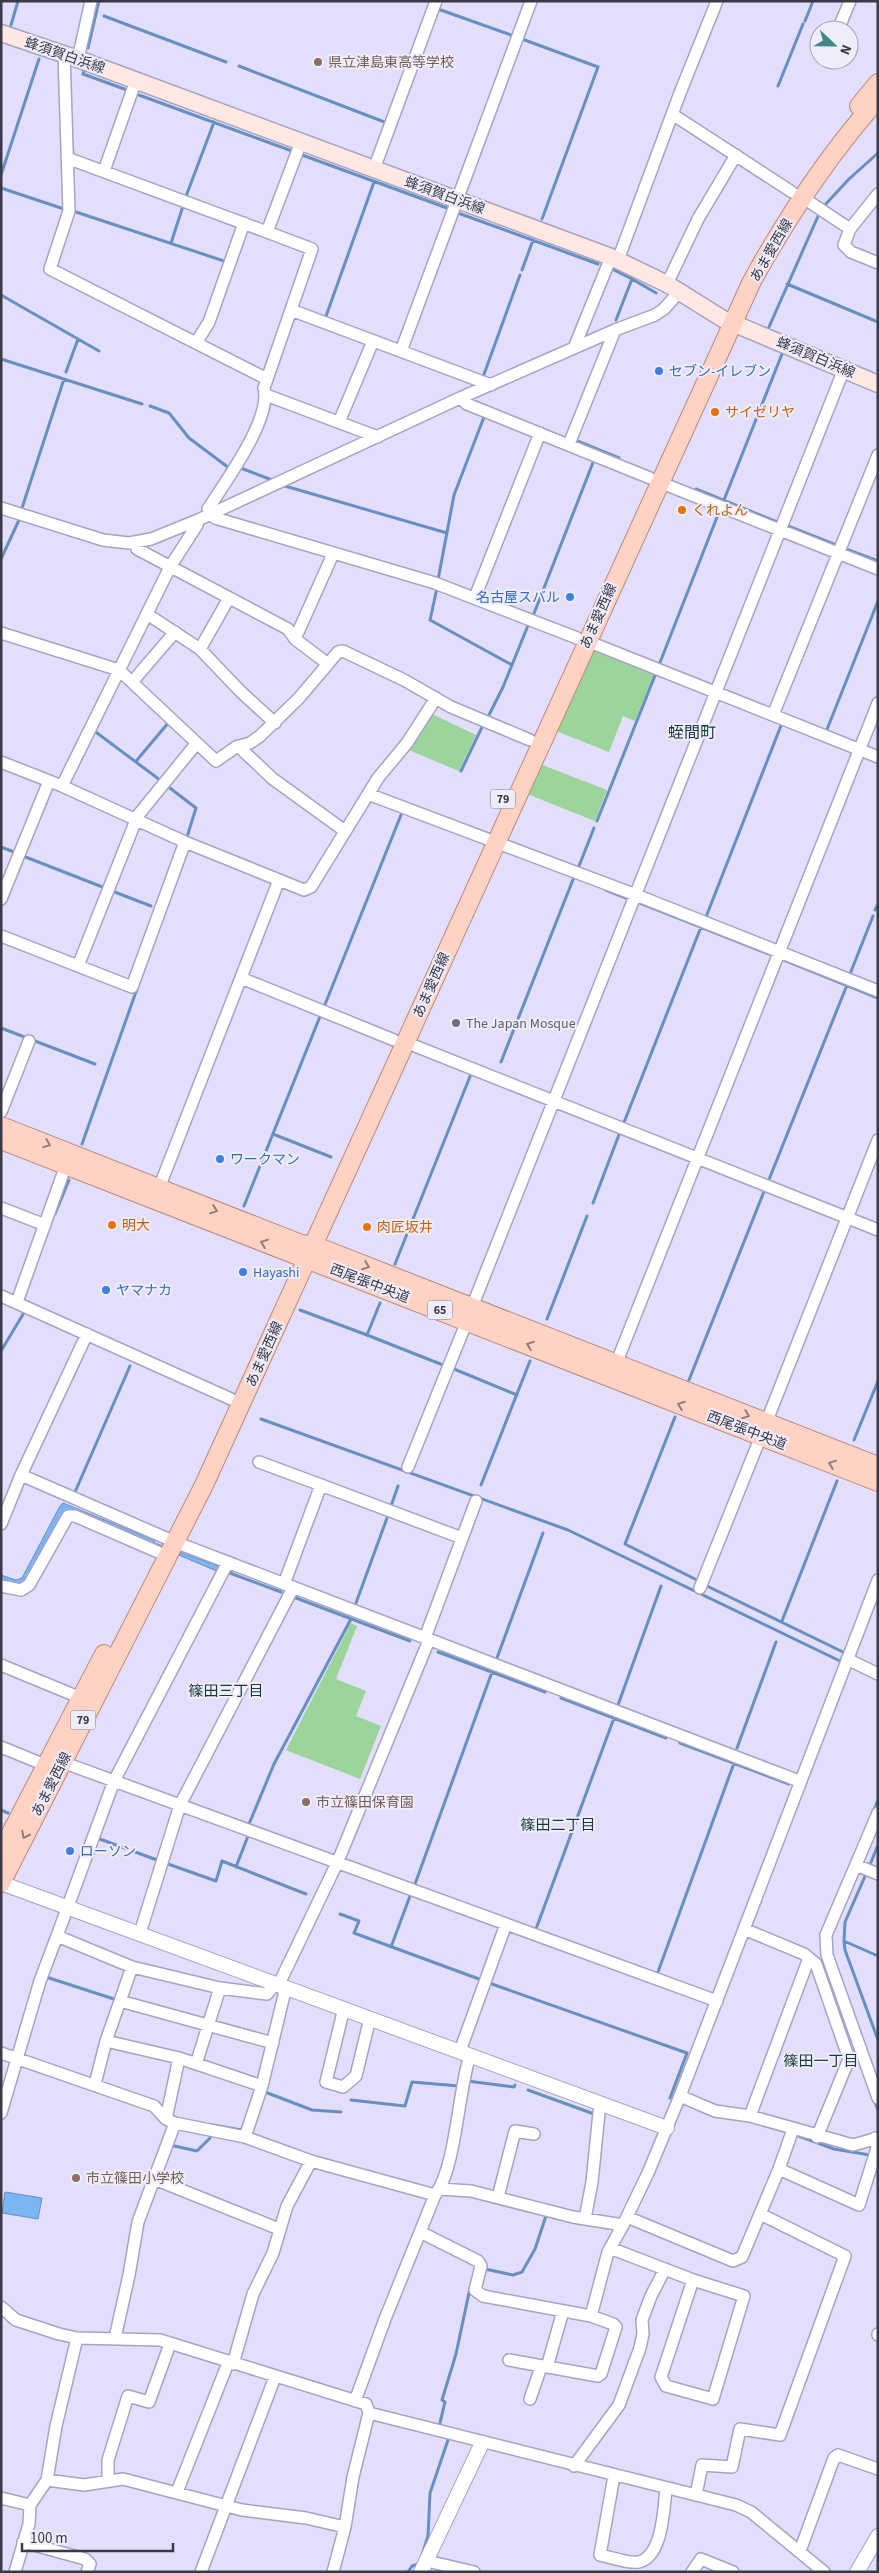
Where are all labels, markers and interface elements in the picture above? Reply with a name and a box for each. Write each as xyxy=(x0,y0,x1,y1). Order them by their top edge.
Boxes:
north arrow xyxy=(809,20,859,70)
street label: 蜂須賀白浜線 xyxy=(22,33,108,79)
text: N xyxy=(834,41,856,58)
place label: 県立津島東高等学校 xyxy=(328,53,454,73)
marker: 県立津島東高等学校 xyxy=(312,56,324,68)
street label: 蜂須賀白浜線 xyxy=(402,172,488,220)
street label: あま愛西線 xyxy=(746,215,798,286)
street label: 蜂須賀白浜線 xyxy=(773,332,858,384)
place label: セブン-イレブン xyxy=(669,362,771,382)
marker: セブン-イレブン xyxy=(653,365,665,377)
place label: サイゼリヤ xyxy=(725,403,795,423)
marker: サイゼリヤ xyxy=(709,406,721,418)
place label: くれよん xyxy=(692,501,748,521)
marker: くれよん xyxy=(676,504,688,516)
street label: あま愛西線 xyxy=(576,580,622,652)
place label: 名古屋スバル xyxy=(476,588,560,608)
marker: 名古屋スバル xyxy=(564,591,576,603)
district label: 蛭間町 xyxy=(668,722,716,744)
road number: 79 xyxy=(490,790,516,809)
street label: あま愛西線 xyxy=(409,949,455,1021)
place label: The Japan Mosque xyxy=(466,1014,576,1034)
marker: The Japan Mosque xyxy=(450,1017,462,1029)
one-way arrow xyxy=(42,1138,50,1148)
place label: ワークマン xyxy=(230,1150,300,1170)
marker: ワークマン xyxy=(214,1153,226,1165)
one-way arrow xyxy=(209,1204,218,1214)
place label: 明大 xyxy=(122,1216,150,1236)
place label: 肉匠坂井 xyxy=(377,1218,433,1238)
marker: 明大 xyxy=(106,1219,118,1231)
marker: 肉匠坂井 xyxy=(361,1221,373,1233)
one-way arrow xyxy=(260,1239,269,1249)
street label: 西尾張中央道 xyxy=(327,1260,412,1308)
one-way arrow xyxy=(361,1260,370,1270)
place label: Hayashi xyxy=(253,1263,299,1283)
marker: Hayashi xyxy=(237,1266,249,1278)
place label: ヤマナカ xyxy=(116,1281,172,1301)
marker: ヤマナカ xyxy=(100,1284,112,1296)
road number: 65 xyxy=(428,1300,452,1320)
street label: あま愛西線 xyxy=(242,1318,288,1390)
one-way arrow xyxy=(526,1341,535,1352)
one-way arrow xyxy=(677,1400,686,1411)
street label: 西尾張中央道 xyxy=(704,1407,789,1455)
one-way arrow xyxy=(741,1408,750,1419)
one-way arrow xyxy=(829,1460,837,1470)
district label: 篠田三丁目 xyxy=(188,1681,264,1702)
road number: 79 xyxy=(70,1710,96,1730)
street label: あま愛西線 xyxy=(27,1749,77,1820)
place label: 市立篠田保育園 xyxy=(316,1793,414,1813)
marker: 市立篠田保育園 xyxy=(300,1796,312,1808)
district label: 篠田二丁目 xyxy=(520,1815,596,1836)
one-way arrow xyxy=(21,1830,31,1839)
place label: ローソン xyxy=(80,1842,136,1862)
marker: ローソン xyxy=(64,1845,76,1857)
district label: 篠田一丁目 xyxy=(783,2051,859,2072)
place label: 市立篠田小学校 xyxy=(86,2169,184,2189)
marker: 市立篠田小学校 xyxy=(70,2172,82,2184)
scale bar xyxy=(22,2520,174,2552)
text: 100 m xyxy=(30,2528,68,2549)

